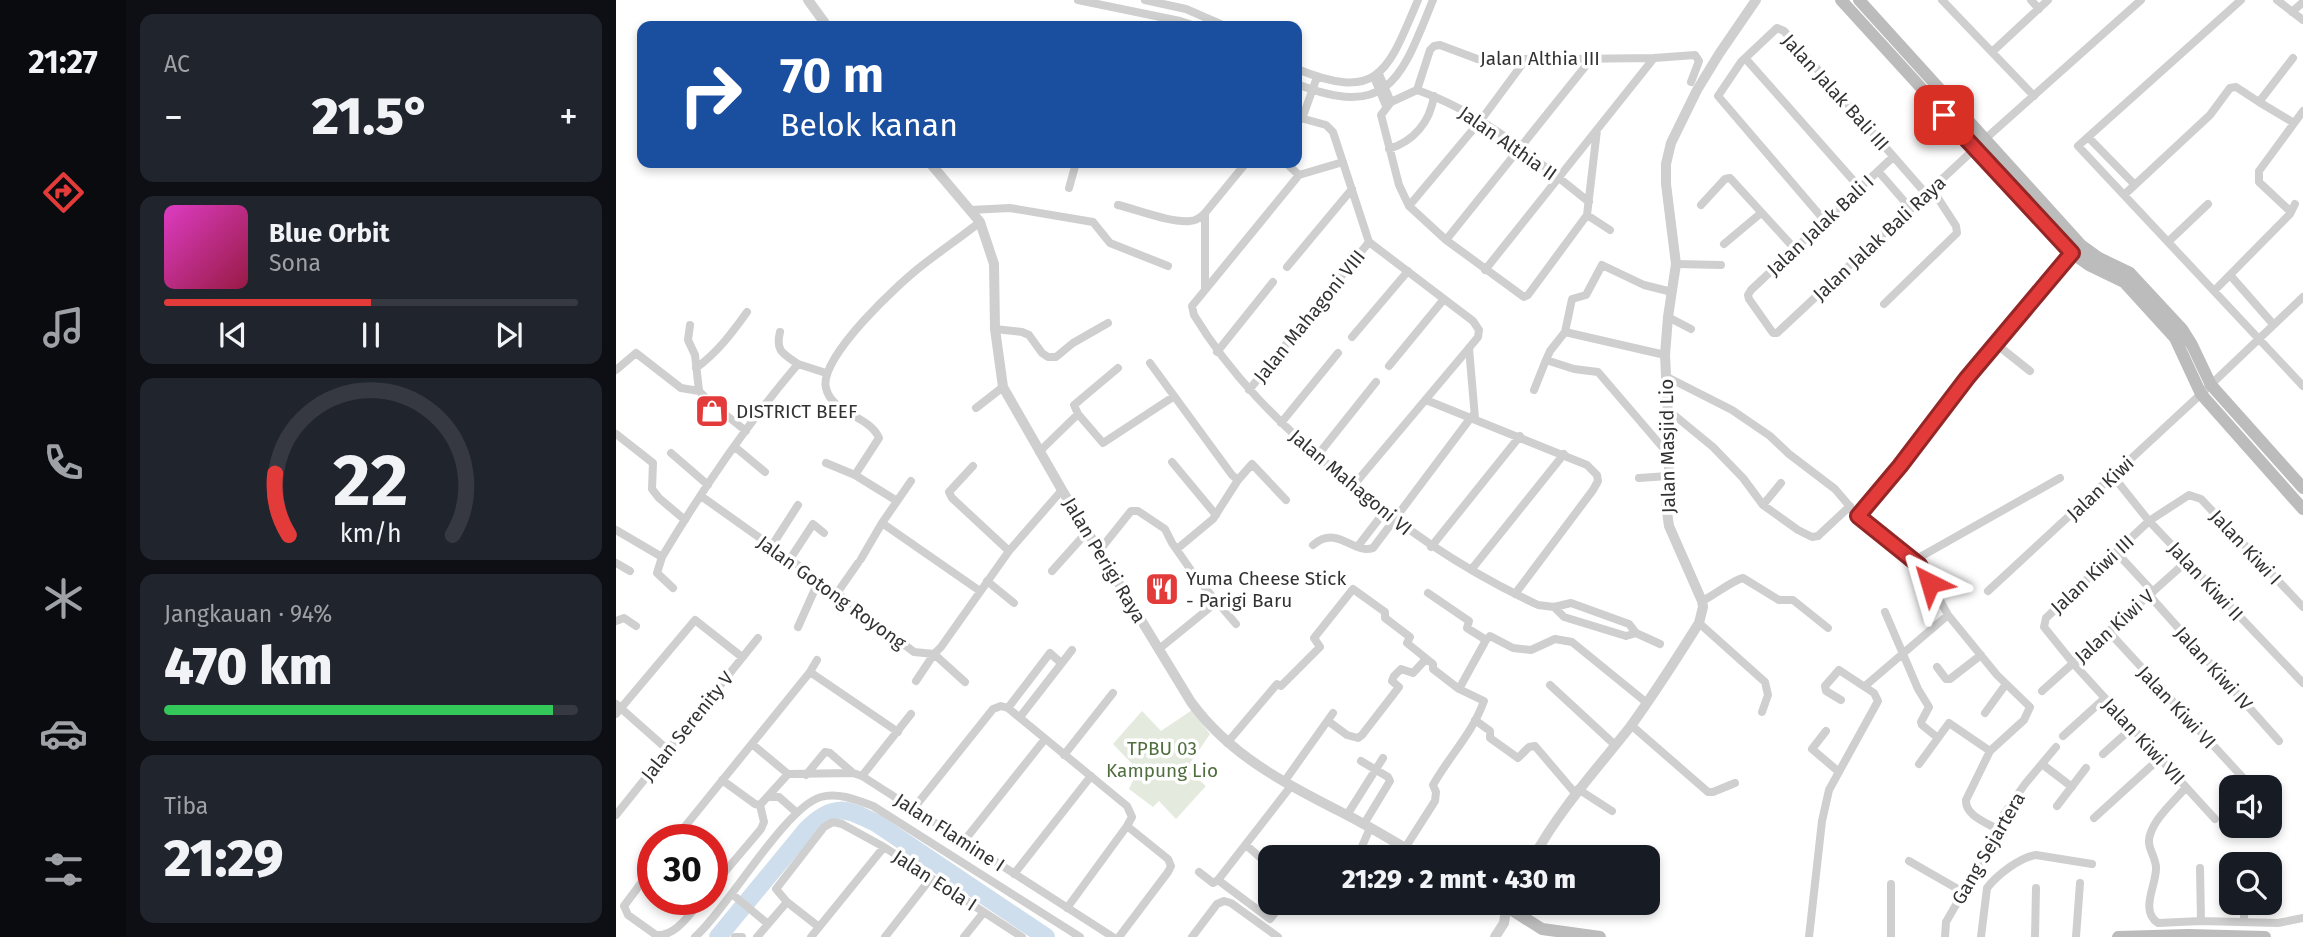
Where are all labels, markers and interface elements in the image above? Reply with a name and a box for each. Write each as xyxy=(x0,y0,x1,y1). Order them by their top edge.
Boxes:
street label: Jalan Jalak Bali III xyxy=(1777,29,1894,155)
text: 21:27 xyxy=(28,43,98,81)
text: 70 m xyxy=(780,46,884,105)
street label: Jalan Althia III xyxy=(1480,47,1600,70)
icon: right xyxy=(665,49,756,140)
text: AC xyxy=(164,50,190,78)
text: 21.5° xyxy=(312,85,430,148)
pin xyxy=(1914,85,1974,145)
text: − xyxy=(164,94,183,140)
text: + xyxy=(559,94,578,140)
icon: arrive xyxy=(1925,96,1963,134)
street label: Jalan Althia II xyxy=(1454,101,1561,186)
text: Belok kanan xyxy=(780,106,958,144)
icon: directions xyxy=(39,168,88,217)
street label: Jalan Jalak Bali I xyxy=(1762,170,1879,281)
street label: Jalan Jalak Bali Raya xyxy=(1808,171,1950,306)
text: Blue Orbit xyxy=(269,218,389,249)
street label: Jalan Mahagoni VIII xyxy=(1249,245,1370,387)
text: Sona xyxy=(269,249,321,277)
icon: music xyxy=(39,303,88,352)
icon: previous xyxy=(214,316,252,354)
icon: pause xyxy=(352,316,390,354)
icon: next xyxy=(490,316,528,354)
street label: Jalan Masjid Lio xyxy=(1655,378,1680,514)
shop icon: DISTRICT BEEF xyxy=(693,392,731,430)
place label: DISTRICT BEEF xyxy=(736,400,857,423)
street label: Jalan Mahagoni VI xyxy=(1285,425,1417,540)
text: 22 xyxy=(333,437,409,524)
icon: phone xyxy=(39,438,88,487)
street label: Jalan Kiwi xyxy=(2062,451,2139,525)
street label: Jalan Perigi Raya xyxy=(1058,493,1151,627)
street label: Jalan Kiwi I xyxy=(2205,505,2286,590)
text: km/h xyxy=(340,518,402,548)
street label: Jalan Kiwi III xyxy=(2046,530,2139,619)
street label: Jalan Gotong Royong xyxy=(753,531,911,654)
street label: Jalan Kiwi II xyxy=(2163,537,2248,626)
position arrow xyxy=(1893,546,1967,620)
place label: Yuma Cheese Stick - Parigi Baru xyxy=(1186,567,1346,612)
restaurant icon: Yuma Cheese Stick - Parigi Baru xyxy=(1143,570,1181,608)
icon: climate xyxy=(39,574,88,623)
street label: Jalan Kiwi V xyxy=(2070,584,2159,668)
text: Jangkauan · 94% xyxy=(164,600,332,628)
street label: Jalan Kiwi IV xyxy=(2170,622,2257,715)
text: 470 km xyxy=(164,635,332,698)
street label: Jalan Kiwi VI xyxy=(2133,661,2221,753)
street label: Jalan Serenity V xyxy=(636,667,739,786)
street label: Jalan Kiwi VII xyxy=(2098,693,2190,790)
icon: car xyxy=(39,709,88,758)
park label: TPBU 03 Kampung Lio xyxy=(1106,737,1218,782)
map controls xyxy=(2219,775,2282,915)
button: sound xyxy=(2219,775,2282,838)
street label: Jalan Flamine I xyxy=(890,788,1009,877)
street label: Gang Sejartera xyxy=(1947,788,2030,909)
text: Tiba xyxy=(164,792,208,820)
speed limit sign: 30 xyxy=(637,824,728,915)
text: 21:29 xyxy=(164,827,284,890)
icon: filters xyxy=(39,845,88,894)
street label: Jalan Eola I xyxy=(889,845,981,916)
button: search xyxy=(2219,852,2282,915)
text: 21:29 · 2 mnt · 430 m xyxy=(1342,864,1576,895)

